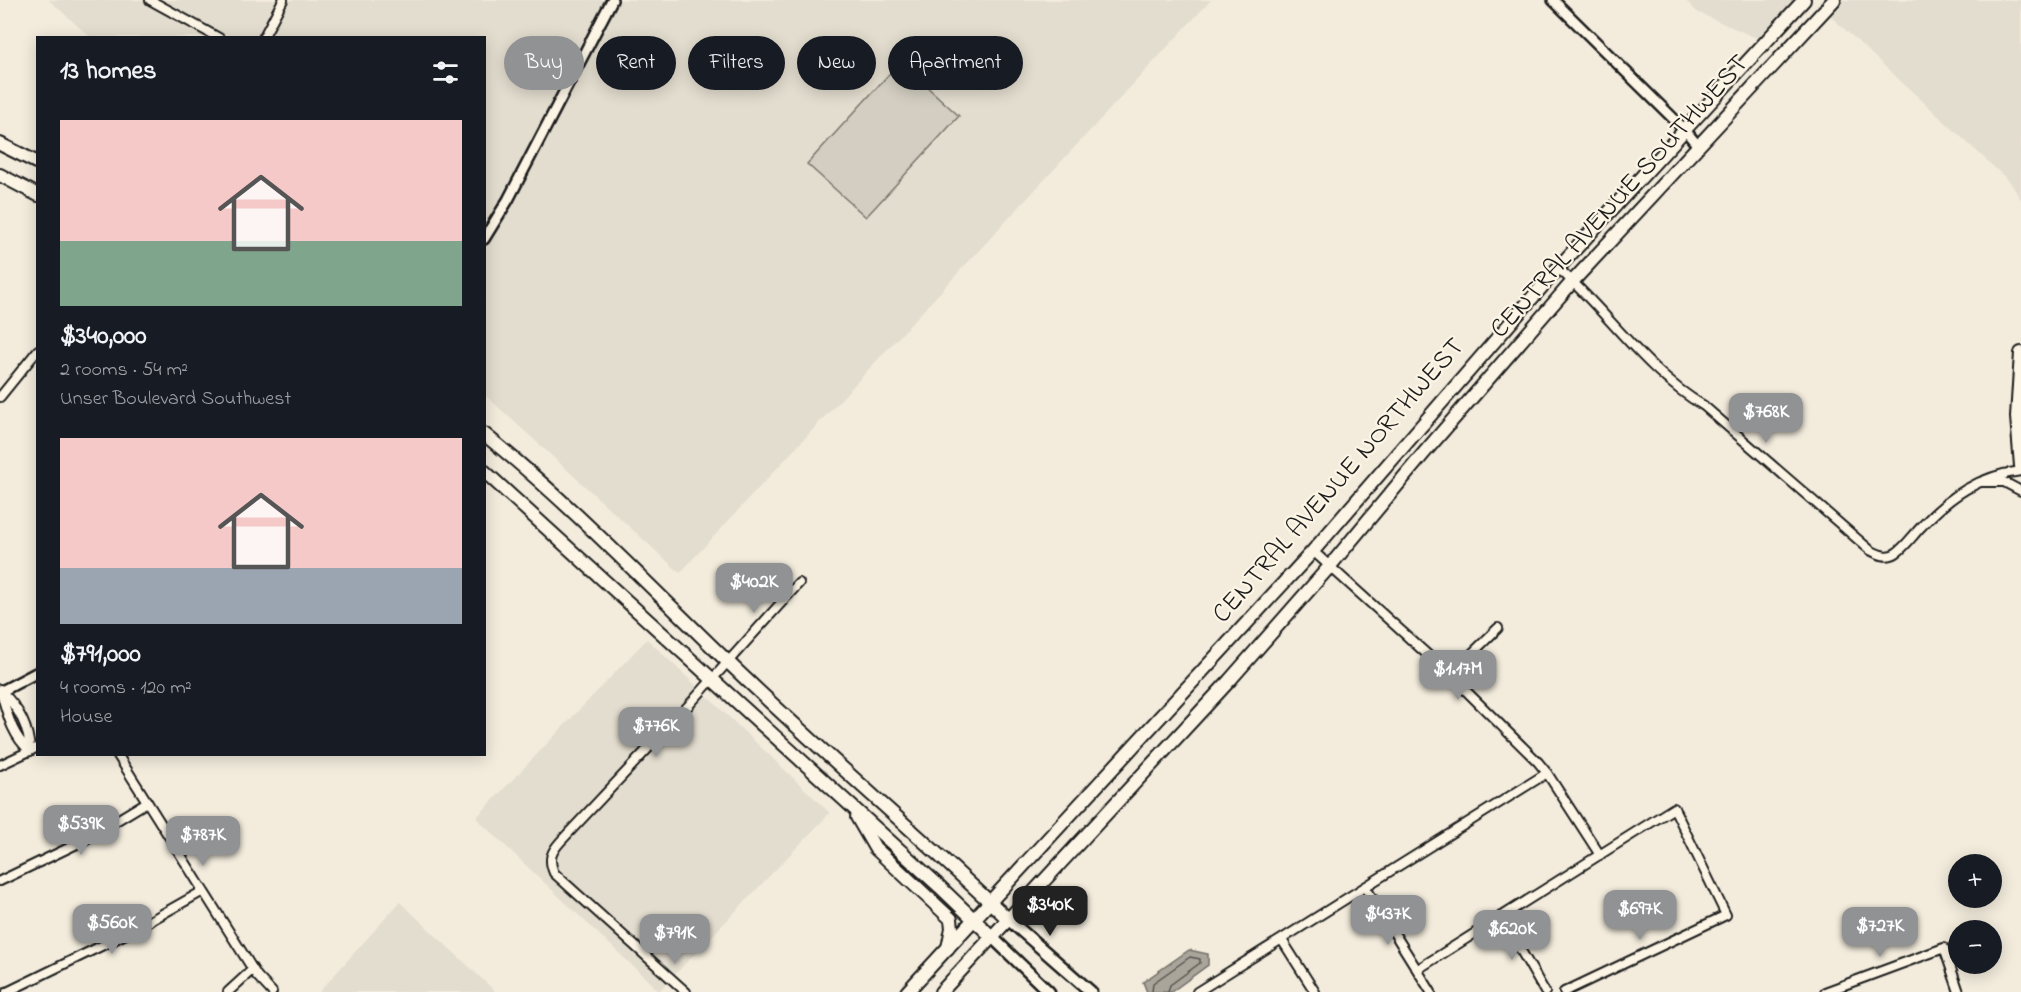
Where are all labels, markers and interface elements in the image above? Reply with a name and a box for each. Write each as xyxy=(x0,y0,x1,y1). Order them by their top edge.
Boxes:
chip: Buy xyxy=(504,36,584,90)
chip: Rent xyxy=(596,36,676,90)
chip: Filters xyxy=(688,36,785,90)
chip: New xyxy=(797,36,876,90)
chip: Apartment xyxy=(888,36,1023,90)
street label: CENTRAL AVENUE SOUTHWEST xyxy=(1481,46,1759,348)
text: 13 homes xyxy=(60,53,156,91)
icon: filters xyxy=(429,56,462,89)
icon: home xyxy=(207,159,315,267)
text: $340,000 xyxy=(60,318,147,356)
street label: CENTRAL AVENUE NORTHWEST xyxy=(1204,329,1474,633)
text: 2 rooms · 54 m² xyxy=(60,356,188,385)
text: Unser Boulevard Southwest xyxy=(60,385,291,414)
pin: $768K xyxy=(1724,393,1808,444)
text: $768K xyxy=(1743,398,1789,427)
icon: home xyxy=(207,477,315,585)
pin: $402K xyxy=(712,563,796,614)
text: $402K xyxy=(730,568,778,597)
text: $791,000 xyxy=(60,636,141,674)
pin: $1.17M xyxy=(1409,650,1507,701)
text: $1.17M xyxy=(1433,655,1483,684)
text: 4 rooms · 120 m² xyxy=(60,674,192,703)
text: House xyxy=(60,703,113,732)
pin: $776K xyxy=(614,707,698,758)
text: $776K xyxy=(632,712,680,741)
pin: $539K xyxy=(39,805,123,856)
text: $539K xyxy=(57,810,105,839)
pin: $787K xyxy=(161,816,245,867)
text: $787K xyxy=(180,821,226,850)
map controls xyxy=(1948,854,2002,974)
button: + xyxy=(1948,854,2002,908)
pin: $340K xyxy=(1008,886,1092,937)
pin: $697K xyxy=(1598,890,1682,941)
text: $340K xyxy=(1027,891,1073,920)
pin: $437K xyxy=(1346,895,1430,946)
text: $697K xyxy=(1618,895,1662,924)
text: $437K xyxy=(1365,900,1411,929)
pin: $560K xyxy=(70,904,154,955)
pin: $727K xyxy=(1838,907,1922,958)
text: $560K xyxy=(87,909,137,938)
pin: $620K xyxy=(1470,910,1554,961)
text: $727K xyxy=(1856,912,1904,941)
pin: $791K xyxy=(633,914,717,965)
text: $620K xyxy=(1487,915,1537,944)
text: $791K xyxy=(654,919,696,948)
button: − xyxy=(1948,920,2002,974)

